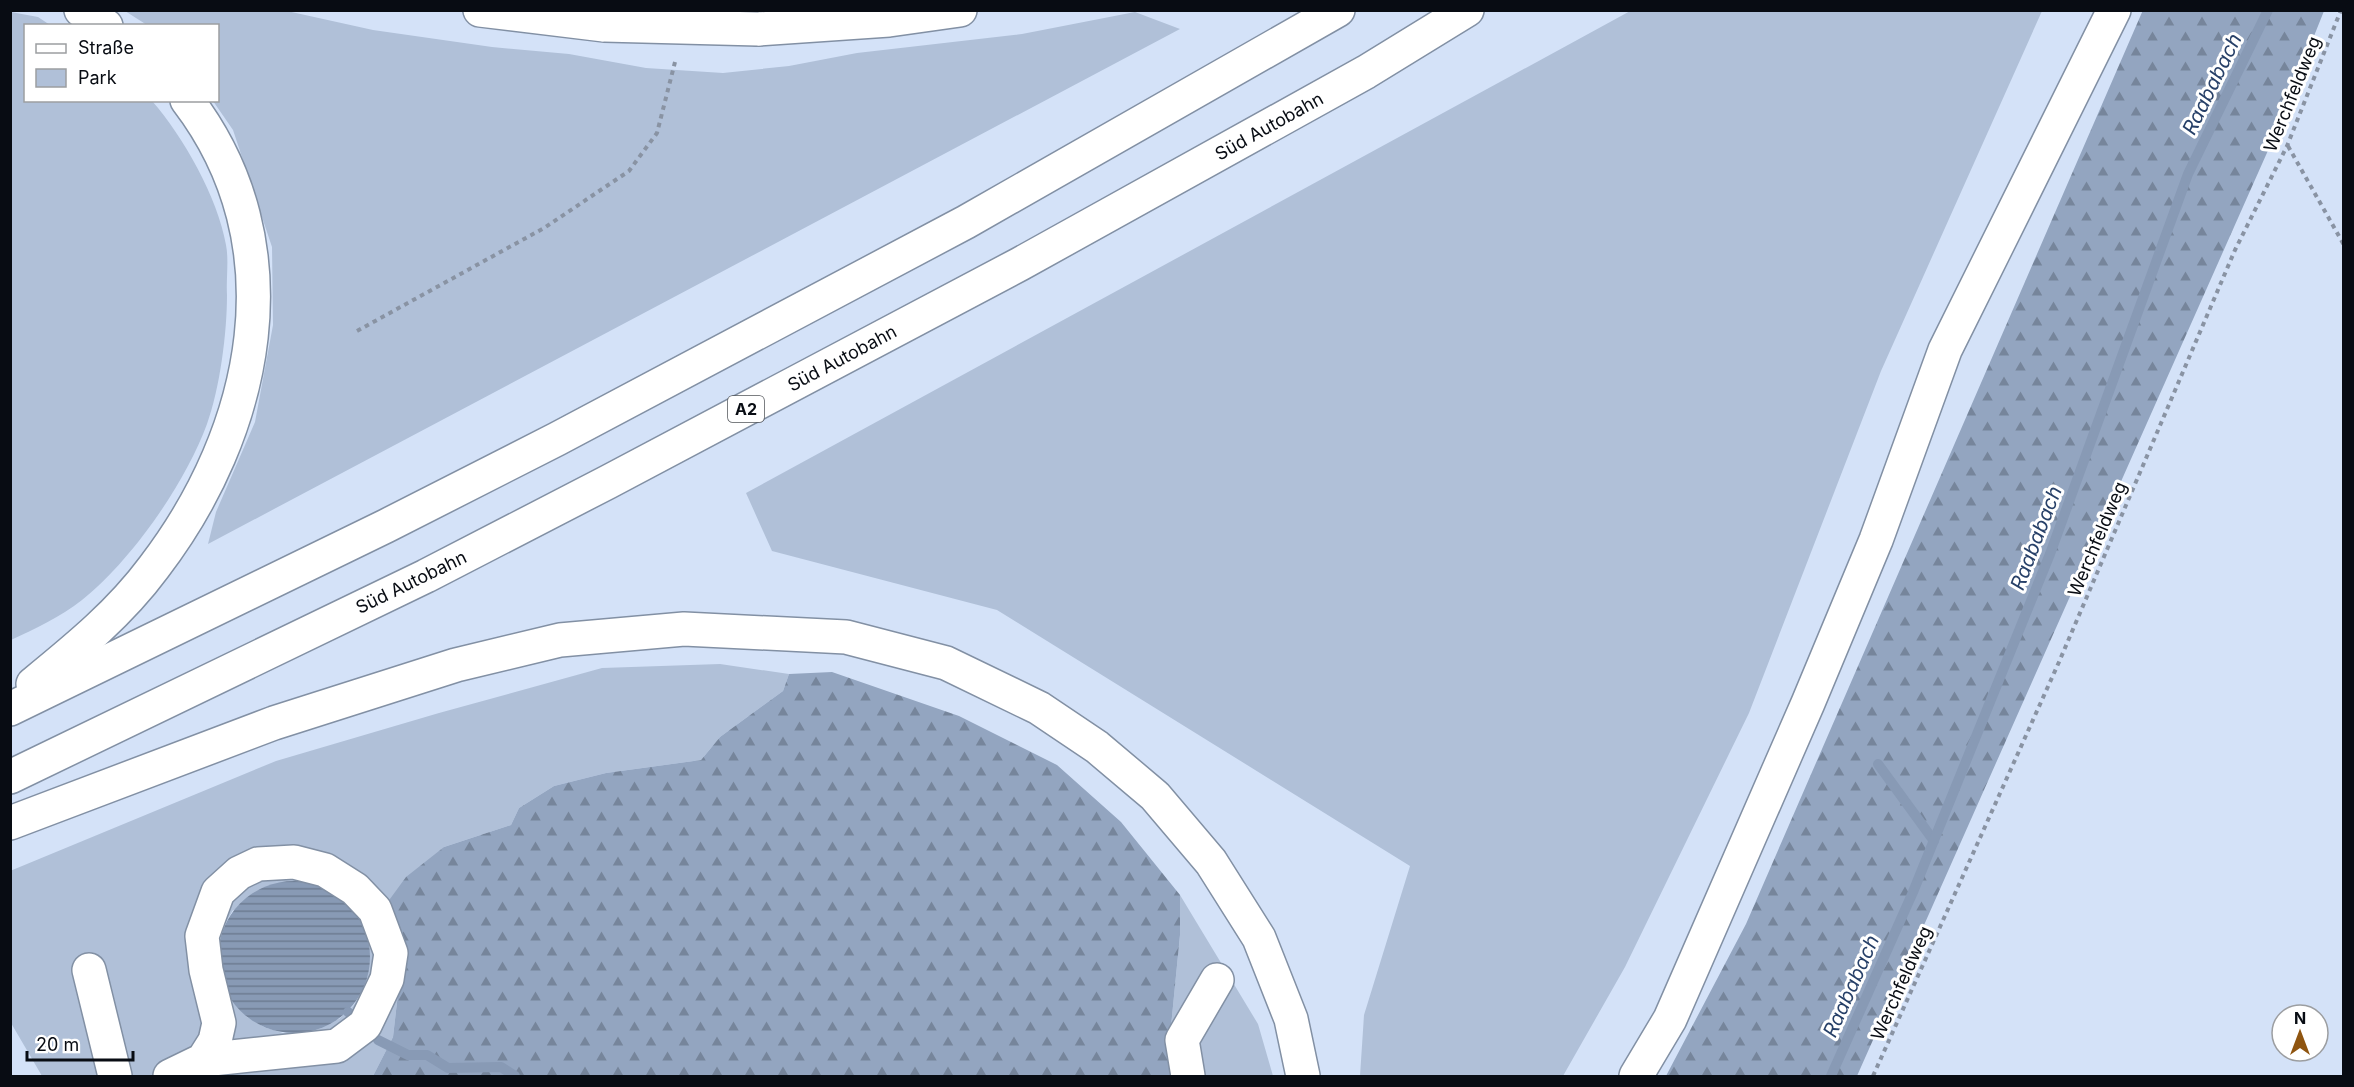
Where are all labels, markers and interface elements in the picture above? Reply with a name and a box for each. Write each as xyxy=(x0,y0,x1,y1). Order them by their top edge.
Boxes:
legend xyxy=(24,24,219,102)
water label: Raababach xyxy=(2177,30,2247,138)
street label: Werchfeldweg xyxy=(2259,33,2325,155)
text: Straße xyxy=(78,37,134,58)
text: Park xyxy=(78,67,117,88)
street label: Süd Autobahn xyxy=(1211,88,1327,164)
street label: Süd Autobahn xyxy=(784,320,900,396)
road number: A2 xyxy=(728,396,764,422)
street label: Werchfeldweg xyxy=(2063,478,2131,600)
water label: Raababach xyxy=(2005,483,2067,593)
street label: Süd Autobahn xyxy=(352,546,470,618)
street label: Werchfeldweg xyxy=(1866,923,1936,1043)
water label: Raababach xyxy=(1818,931,1884,1041)
north arrow xyxy=(2270,1003,2330,1063)
text: N xyxy=(2294,1008,2306,1028)
scale bar xyxy=(27,1024,134,1062)
text: 20 m xyxy=(36,1034,79,1055)

